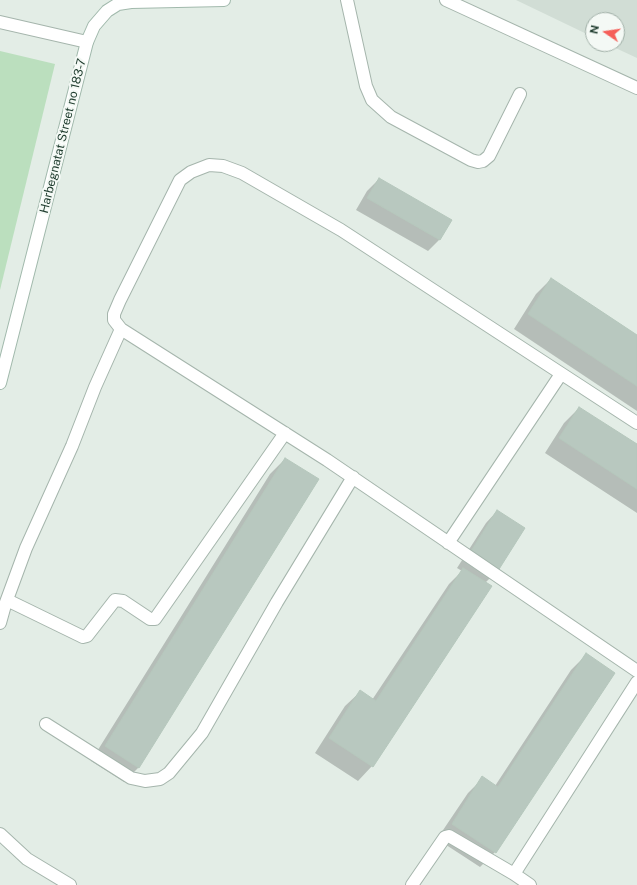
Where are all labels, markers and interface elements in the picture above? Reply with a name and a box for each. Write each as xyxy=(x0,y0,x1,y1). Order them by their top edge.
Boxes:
north arrow xyxy=(585,12,625,52)
text: N xyxy=(587,24,601,35)
street label: Harbegnatat Street no 183-7 xyxy=(37,57,89,215)

